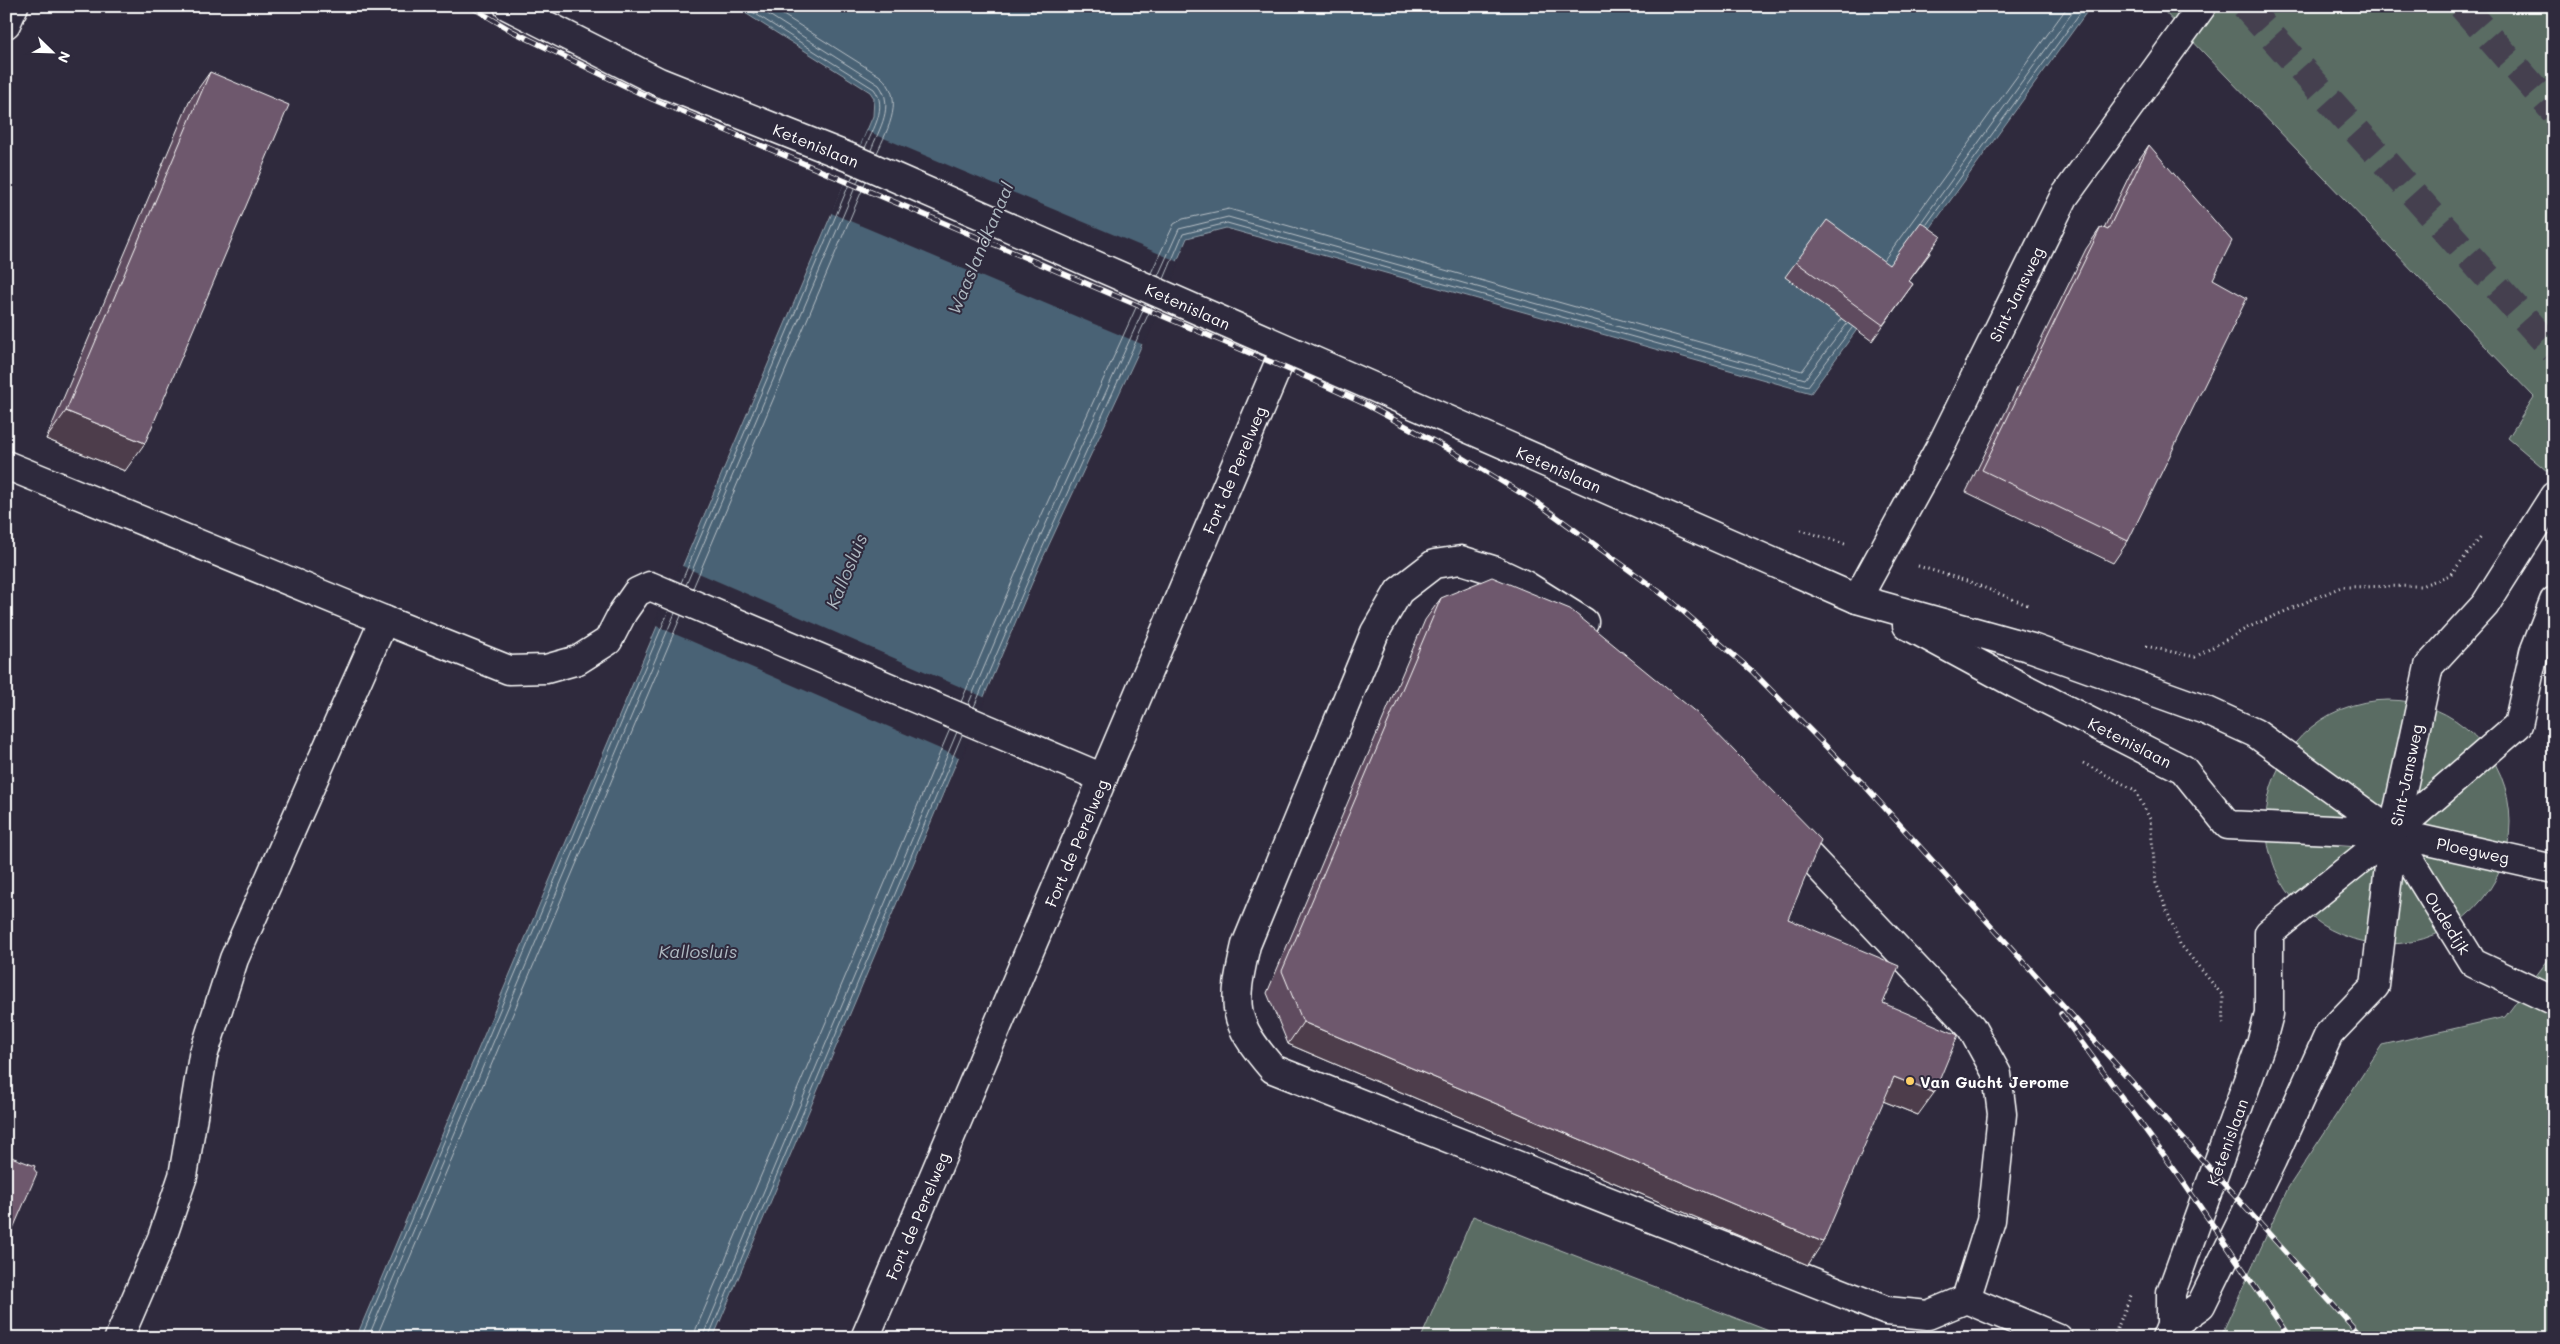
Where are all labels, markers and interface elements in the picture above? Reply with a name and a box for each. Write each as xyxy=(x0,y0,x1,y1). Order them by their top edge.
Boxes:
north arrow xyxy=(28,28,78,78)
text: N xyxy=(54,49,75,66)
street label: Ketenislaan xyxy=(770,118,862,172)
water label: Waaslandkanaal xyxy=(941,178,1019,318)
street label: Sint-Jansweg xyxy=(1984,243,2048,345)
street label: Ketenislaan xyxy=(1142,278,1234,334)
street label: Fort de Perelweg xyxy=(1198,403,1270,537)
street label: Ketenislaan xyxy=(1513,441,1605,497)
water label: Kallosluis xyxy=(819,530,873,612)
street label: Ketenislaan xyxy=(2085,712,2175,772)
street label: Sint-Jansweg xyxy=(2385,722,2427,828)
street label: Fort de Perelweg xyxy=(1040,776,1112,910)
street label: Ploegweg xyxy=(2435,832,2511,868)
street label: Oudedijk xyxy=(2420,888,2476,958)
water label: Kallosluis xyxy=(658,939,738,963)
place label: Van Gucht Jerome xyxy=(1920,1071,2069,1092)
marker: Van Gucht Jerome xyxy=(1904,1075,1916,1087)
street label: Ketenislaan xyxy=(2202,1096,2252,1188)
street label: Fort de Perelweg xyxy=(881,1149,953,1283)

